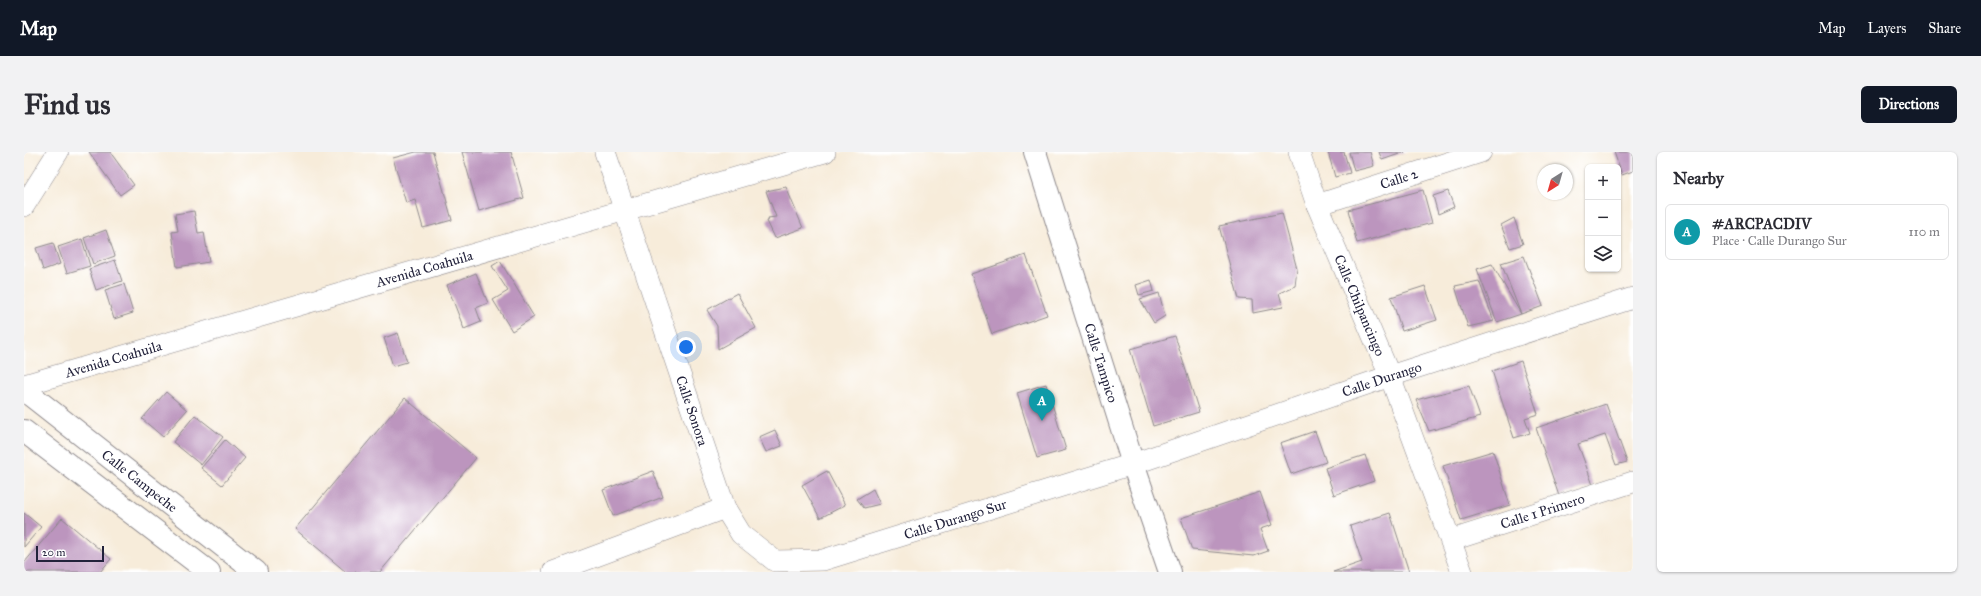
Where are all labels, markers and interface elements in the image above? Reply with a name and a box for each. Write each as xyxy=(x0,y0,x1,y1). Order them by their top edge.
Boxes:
text: Map xyxy=(20,17,57,40)
text: Map xyxy=(1818,20,1846,37)
text: Layers xyxy=(1868,20,1906,37)
text: Share xyxy=(1928,20,1961,37)
button: Directions xyxy=(1861,86,1957,123)
text: Find us xyxy=(24,87,110,122)
north arrow xyxy=(1537,164,1573,200)
map controls xyxy=(1585,164,1621,272)
button: + xyxy=(1585,164,1621,200)
street label: Calle 2 xyxy=(1378,165,1420,193)
text: Nearby xyxy=(1673,168,1724,189)
button: − xyxy=(1585,200,1621,236)
text: #ARCPACDIV xyxy=(1712,215,1812,233)
text: A xyxy=(1683,224,1691,240)
text: 110 m xyxy=(1908,224,1940,240)
text: Place · Calle Durango Sur xyxy=(1712,233,1847,249)
button: layers xyxy=(1585,236,1621,272)
street label: Avenida Coahuila xyxy=(373,247,475,291)
street label: Calle Chilpancingo xyxy=(1330,252,1388,359)
street label: Calle Tampico xyxy=(1080,321,1121,405)
street label: Avenida Coahuila xyxy=(62,337,164,382)
your location xyxy=(676,337,696,357)
street label: Calle Durango xyxy=(1340,358,1424,401)
street label: Calle Sonora xyxy=(672,374,711,448)
pin: A xyxy=(1029,388,1055,421)
street label: Calle Campeche xyxy=(98,446,181,516)
street label: Calle 1 Primero xyxy=(1498,490,1587,533)
street label: Calle Durango Sur xyxy=(902,495,1009,543)
scale bar xyxy=(36,544,104,563)
text: 20 m xyxy=(42,546,65,559)

